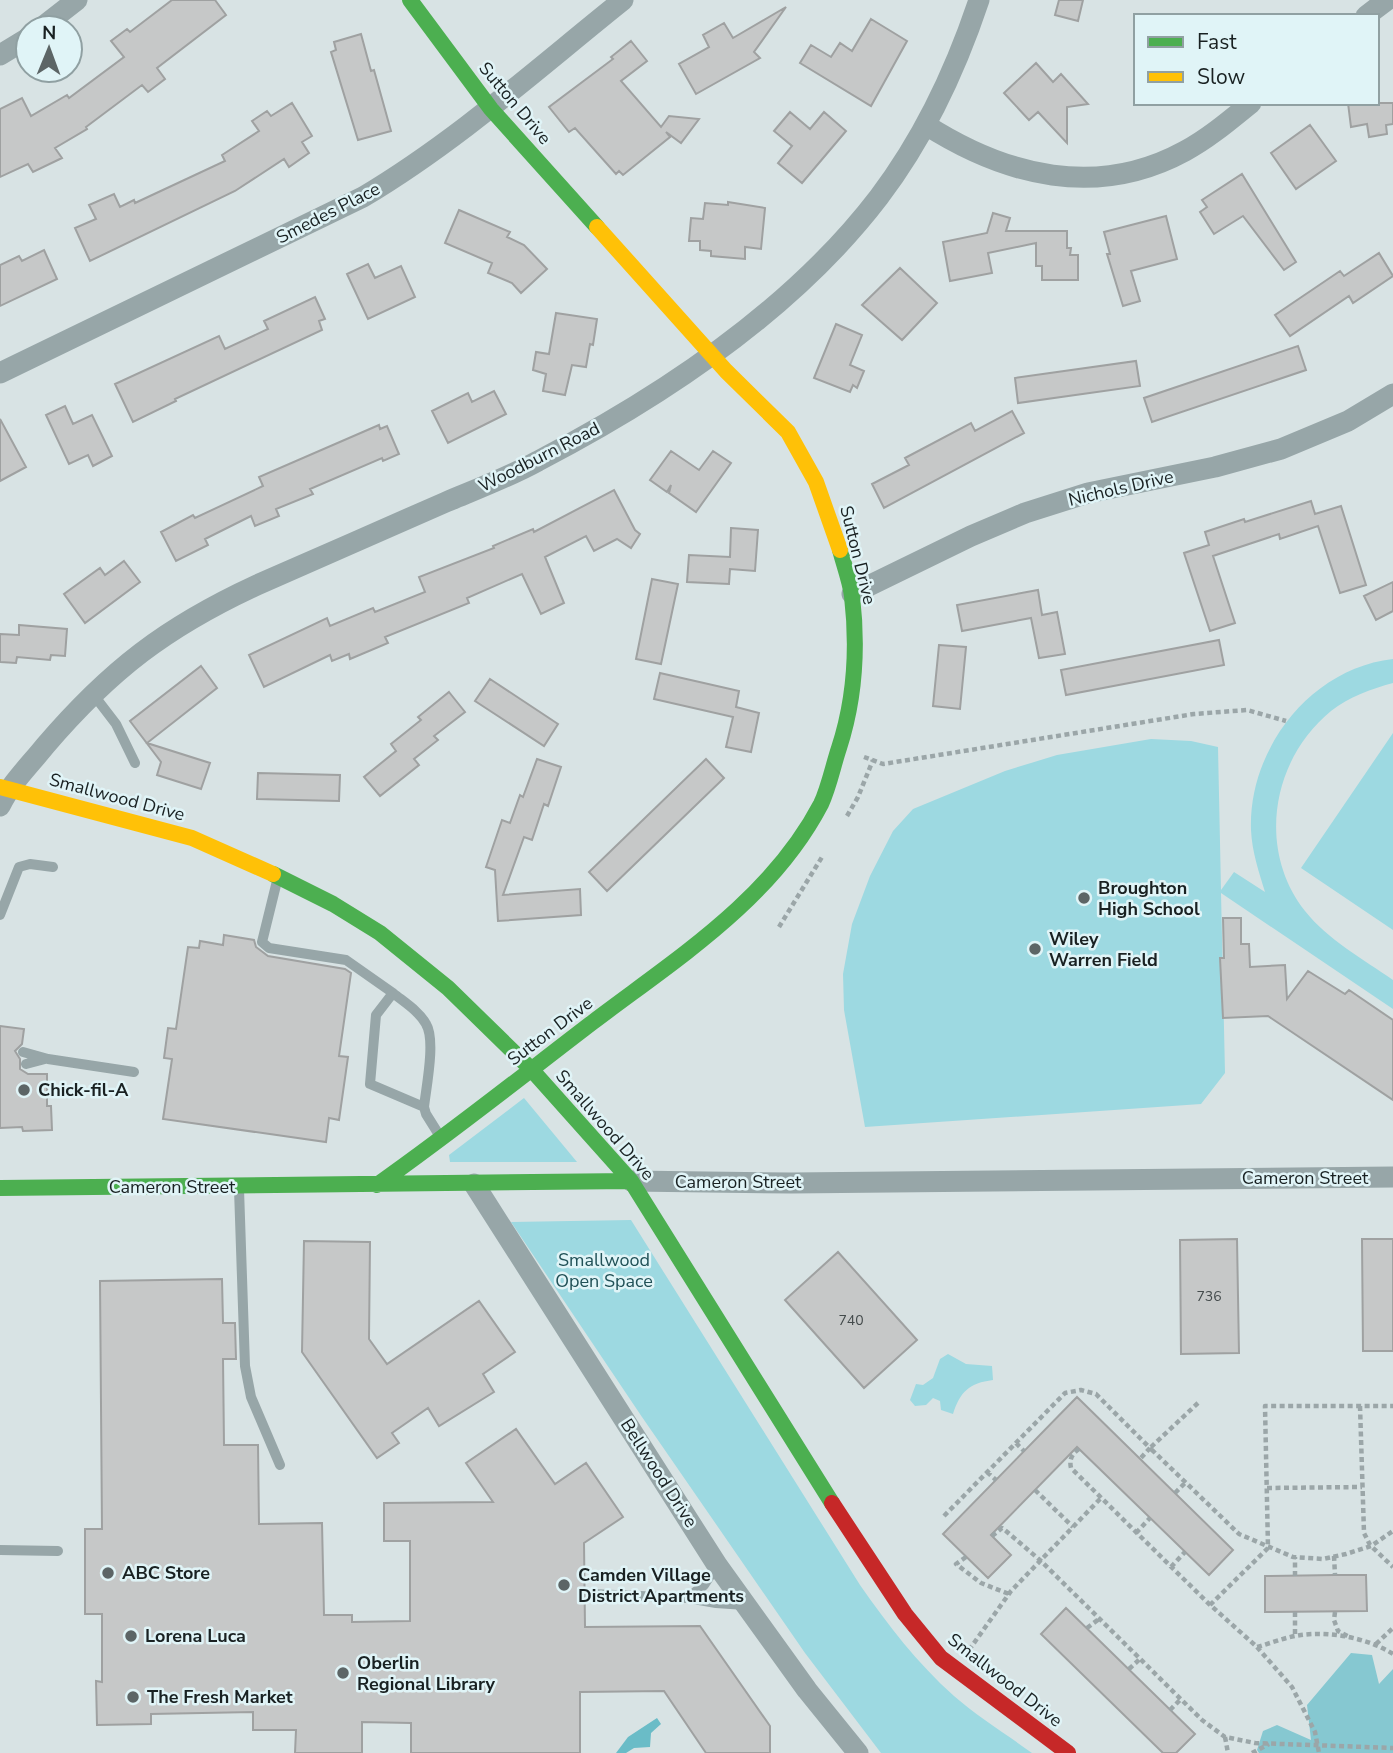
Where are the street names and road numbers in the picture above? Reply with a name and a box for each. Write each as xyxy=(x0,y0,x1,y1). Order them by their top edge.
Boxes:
street label: Sutton Drive xyxy=(473,57,557,149)
street label: Smedes Place xyxy=(272,177,384,249)
street label: Woodburn Road xyxy=(474,416,604,498)
street label: Nichols Drive xyxy=(1066,464,1176,512)
street label: Sutton Drive xyxy=(834,503,882,607)
street label: Smallwood Drive xyxy=(47,767,187,827)
street label: Sutton Drive xyxy=(502,991,598,1071)
street label: Smallwood Drive xyxy=(550,1065,660,1185)
street label: Cameron Street xyxy=(1242,1166,1369,1190)
street label: Cameron Street xyxy=(675,1170,802,1194)
street label: Cameron Street xyxy=(109,1175,236,1199)
street label: Bellwood Drive xyxy=(615,1414,703,1532)
street label: Smallwood Drive xyxy=(943,1628,1067,1732)

